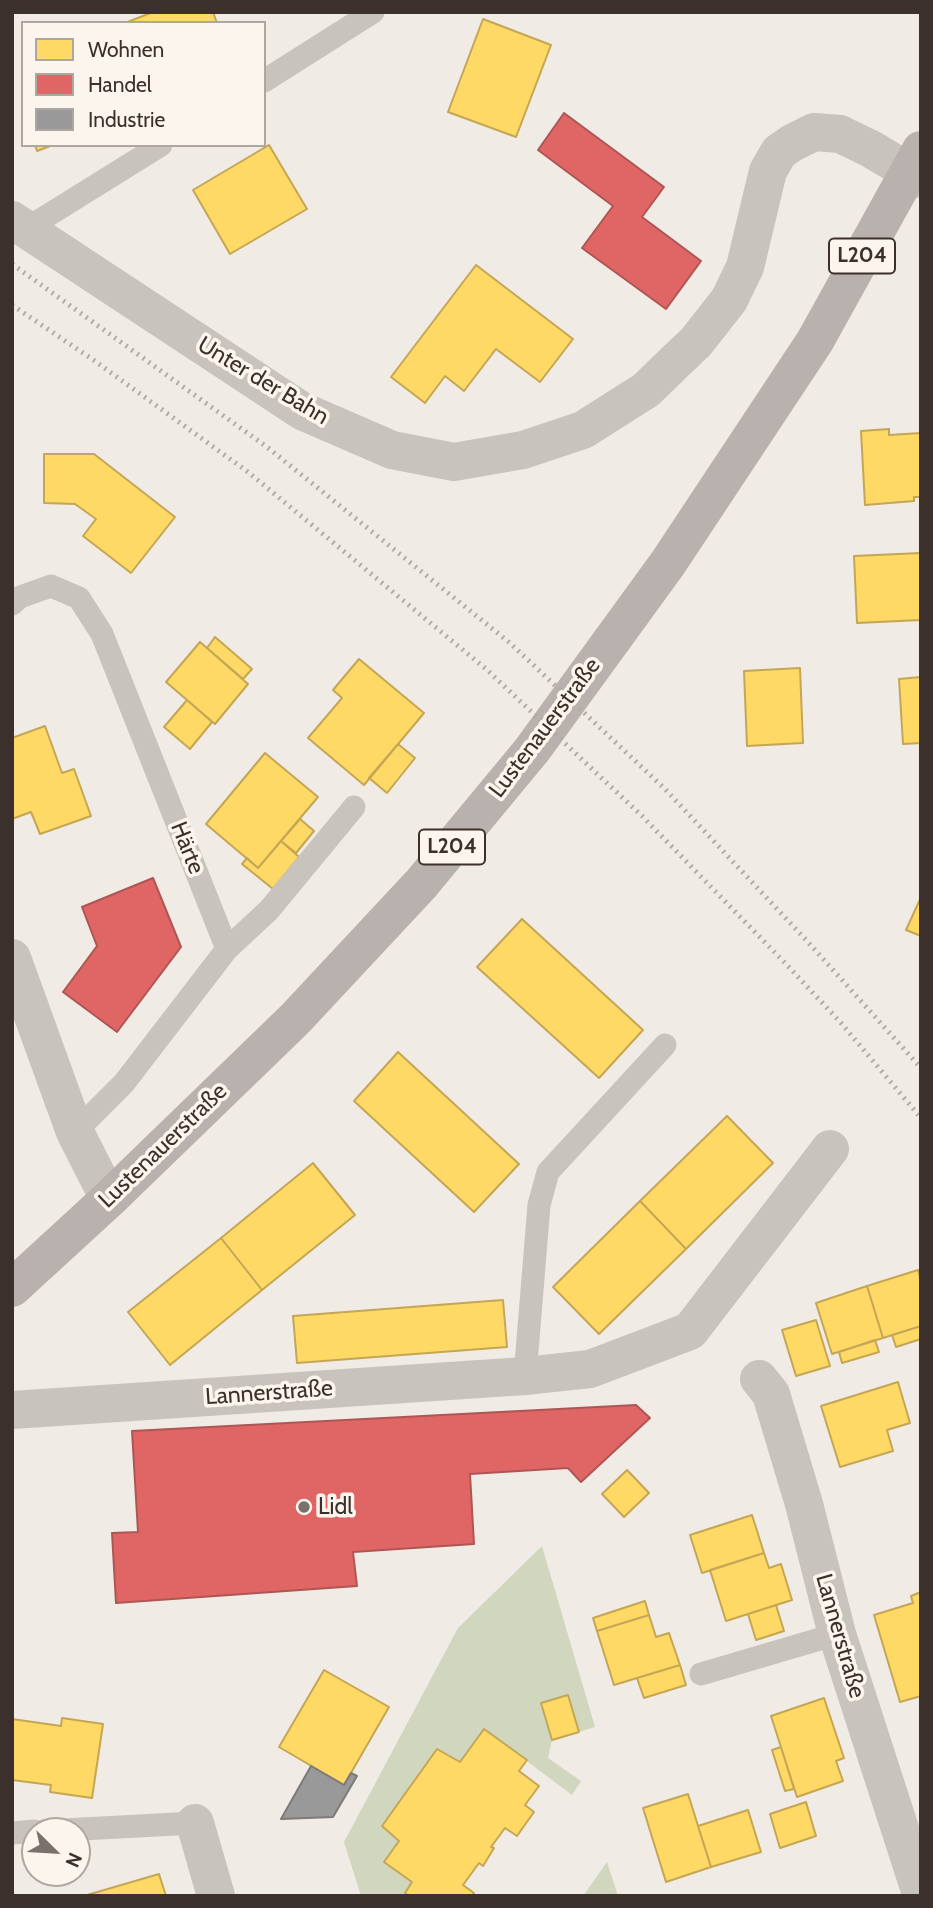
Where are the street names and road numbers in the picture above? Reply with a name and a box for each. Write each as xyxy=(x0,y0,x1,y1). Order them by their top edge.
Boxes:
road number: L204 xyxy=(829,238,895,274)
street label: Unter der Bahn xyxy=(192,331,334,431)
street label: Lustenauerstraße xyxy=(484,653,606,803)
street label: Härte xyxy=(164,818,210,878)
road number: L204 xyxy=(419,830,485,864)
street label: Lustenauerstraße xyxy=(93,1078,233,1214)
street label: Lannerstraße xyxy=(204,1375,334,1411)
street label: Lannerstraße xyxy=(809,1571,871,1701)

